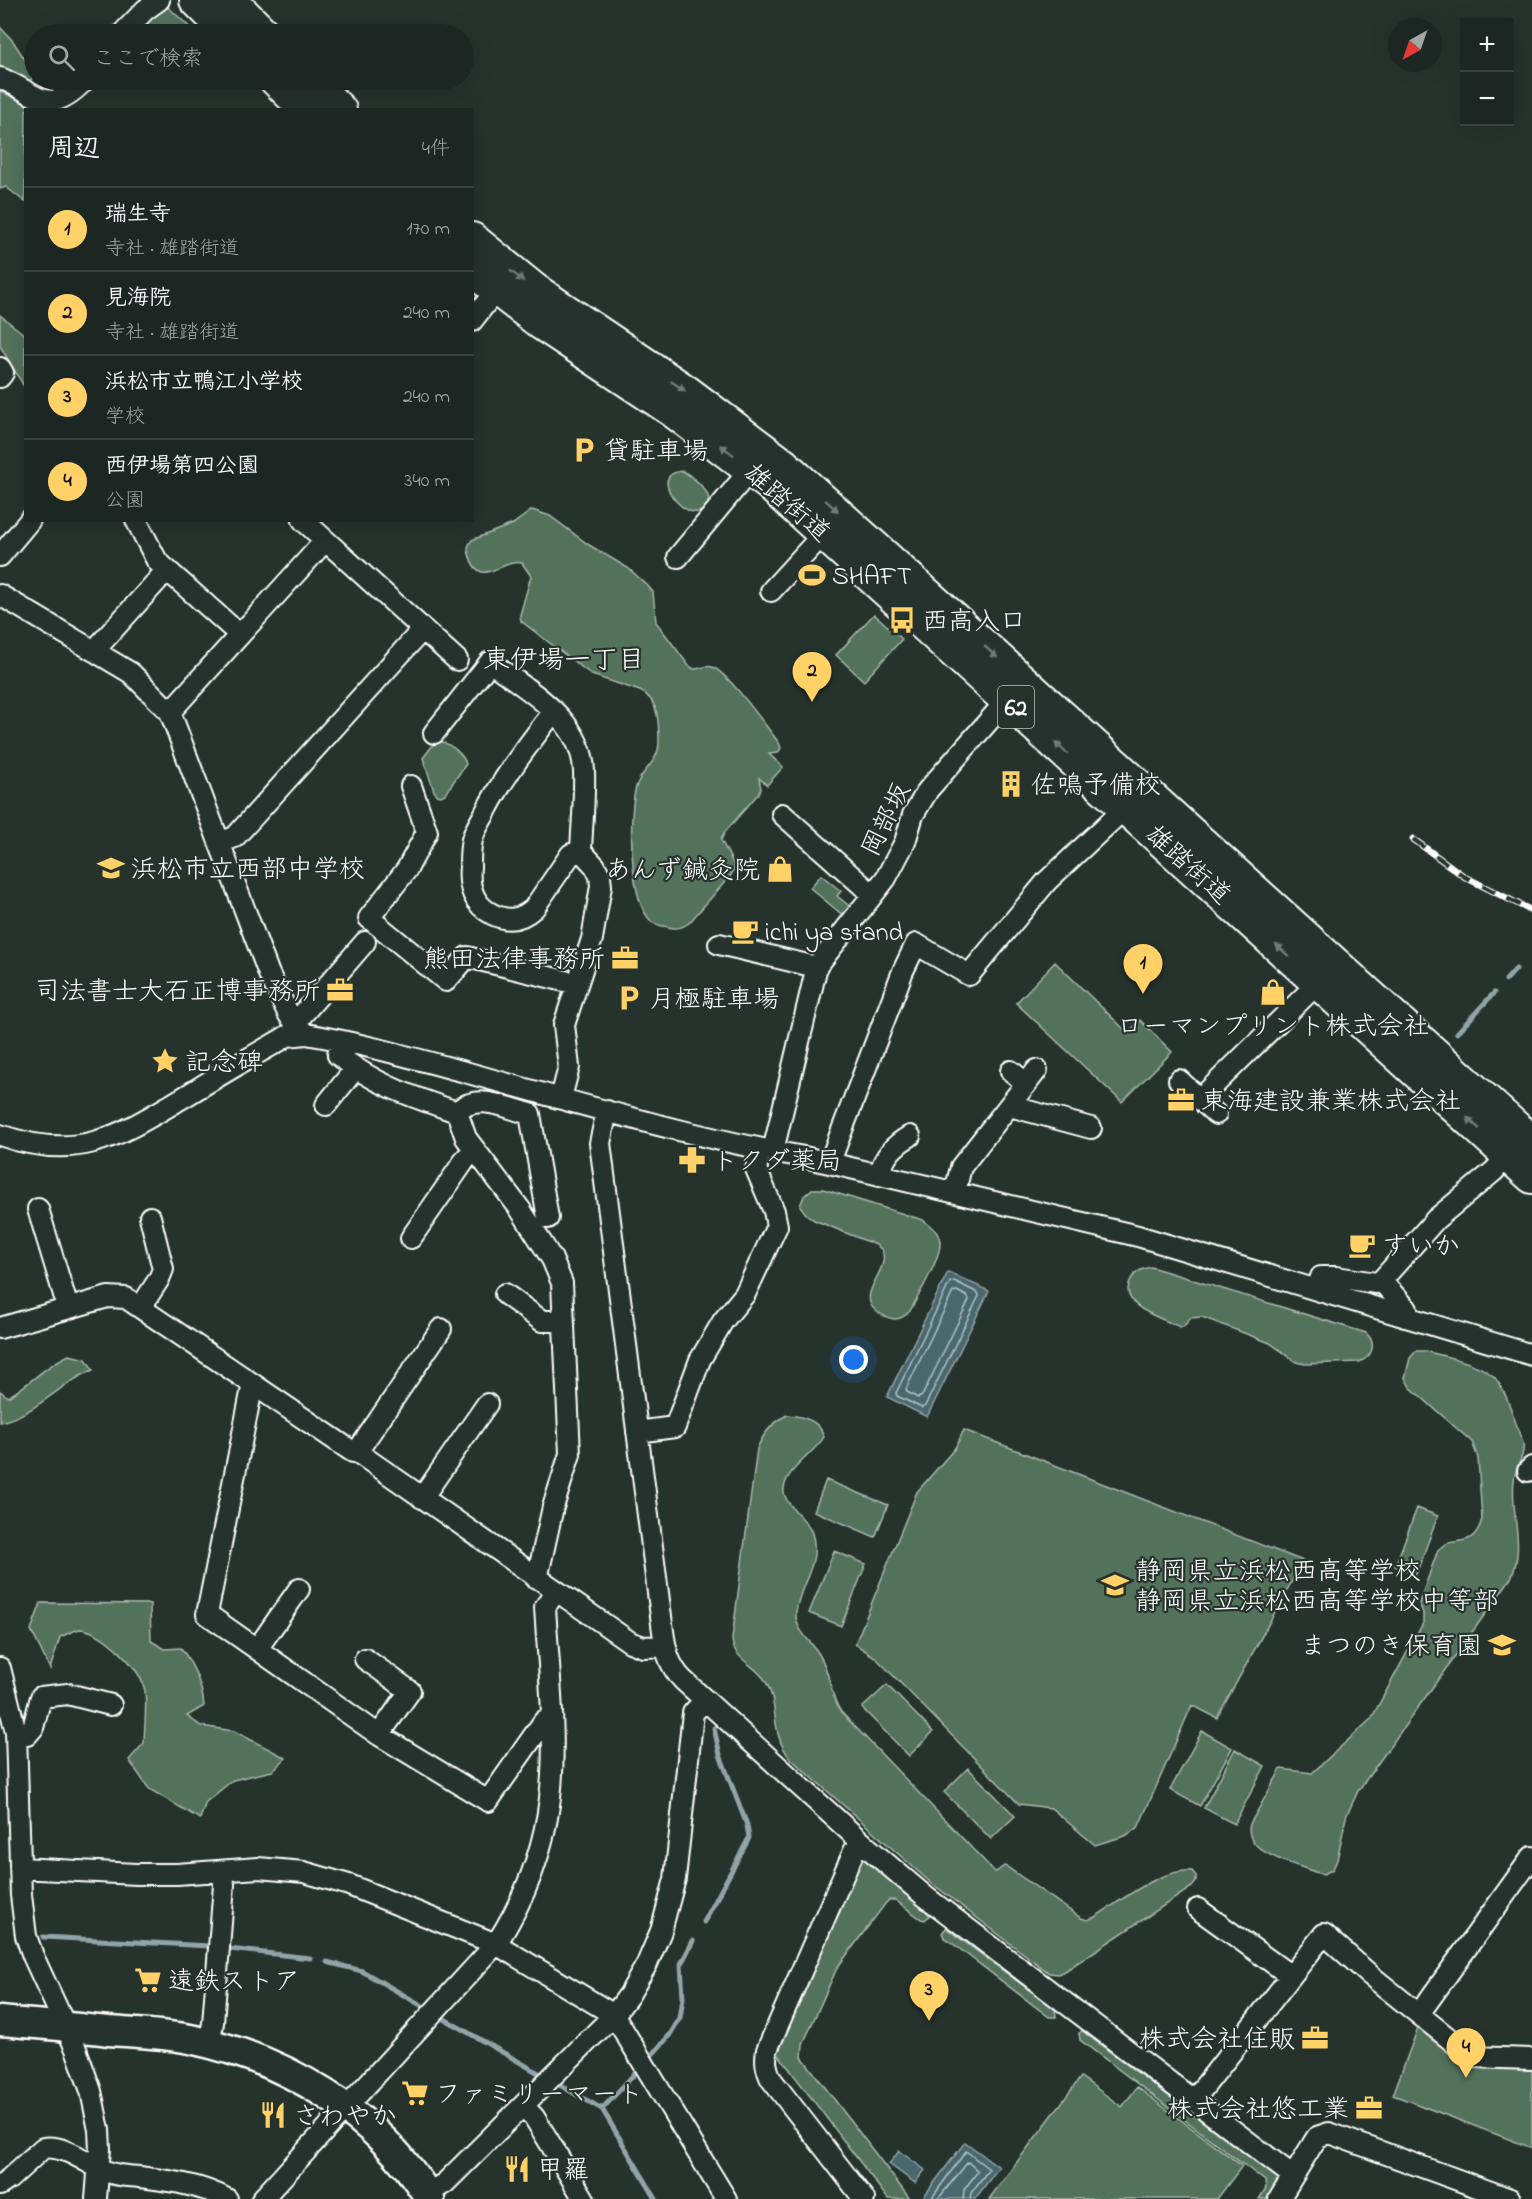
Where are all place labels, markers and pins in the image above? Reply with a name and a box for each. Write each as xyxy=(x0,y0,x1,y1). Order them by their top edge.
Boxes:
place label: 貸駐車場 xyxy=(604,434,708,472)
parking icon: 貸駐車場 xyxy=(569,435,599,465)
place label: SHAFT xyxy=(832,559,912,597)
sports icon: SHAFT xyxy=(797,560,827,590)
place label: 西高入口 xyxy=(922,604,1026,642)
bus stop icon: 西高入口 xyxy=(887,605,917,635)
pin: 2 xyxy=(792,652,832,702)
place label: 佐鳴予備校 xyxy=(1031,768,1161,806)
building icon: 佐鳴予備校 xyxy=(996,769,1026,799)
place label: 浜松市立西部中学校 xyxy=(131,852,365,890)
school or university icon: 浜松市立西部中学校 xyxy=(96,853,126,883)
place label: あんず鍼灸院 xyxy=(605,853,760,891)
shop icon: あんず鍼灸院 xyxy=(765,854,795,884)
place label: ichi ya stand xyxy=(765,915,904,953)
cafe icon: ichi ya stand xyxy=(730,916,760,946)
place label: 熊田法律事務所 xyxy=(423,942,605,980)
office icon: 熊田法律事務所 xyxy=(610,943,640,973)
pin: 1 xyxy=(1124,944,1162,994)
place label: 司法書士大石正博事務所 xyxy=(34,974,320,1012)
office icon: 司法書士大石正博事務所 xyxy=(325,975,355,1005)
shop icon: ローマンプリント株式会社 xyxy=(1258,977,1288,1007)
place label: 月極駐車場 xyxy=(649,982,779,1020)
parking icon: 月極駐車場 xyxy=(614,983,644,1013)
place label: ローマンプリント株式会社 xyxy=(1117,1009,1429,1047)
place label: 記念碑 xyxy=(185,1045,263,1083)
place icon: 記念碑 xyxy=(150,1046,180,1076)
place label: 東海建設兼業株式会社 xyxy=(1201,1084,1461,1122)
office icon: 東海建設兼業株式会社 xyxy=(1166,1085,1196,1115)
place label: トクダ薬局 xyxy=(712,1144,842,1182)
pharmacy icon: トクダ薬局 xyxy=(677,1145,707,1175)
place label: すいか xyxy=(1382,1229,1460,1267)
cafe icon: すいか xyxy=(1347,1230,1377,1260)
place label: 静岡県立浜松西高等学校 静岡県立浜松西高等学校中等部 xyxy=(1135,1554,1499,1622)
school or university icon: 静岡県立浜松西高等学校 静岡県立浜松西高等学校中等部 xyxy=(1100,1570,1130,1600)
place label: まつのき保育園 xyxy=(1300,1629,1482,1667)
school or university icon: まつのき保育園 xyxy=(1487,1630,1517,1660)
place label: 遠鉄ストア xyxy=(168,1964,300,2002)
supermarket icon: 遠鉄ストア xyxy=(133,1965,163,1995)
pin: 3 xyxy=(910,1972,948,2021)
place label: 株式会社住販 xyxy=(1139,2022,1295,2060)
office icon: 株式会社住販 xyxy=(1300,2023,1330,2053)
pin: 4 xyxy=(1446,2028,1486,2078)
place label: ファミリーマート xyxy=(435,2077,644,2115)
supermarket icon: ファミリーマート xyxy=(400,2078,430,2108)
place label: 株式会社悠工業 xyxy=(1167,2092,1349,2130)
office icon: 株式会社悠工業 xyxy=(1354,2093,1384,2123)
place label: さわやか xyxy=(293,2099,397,2137)
restaurant icon: さわやか xyxy=(258,2100,288,2130)
place label: 甲羅 xyxy=(537,2153,589,2191)
restaurant icon: 甲羅 xyxy=(502,2154,532,2184)

